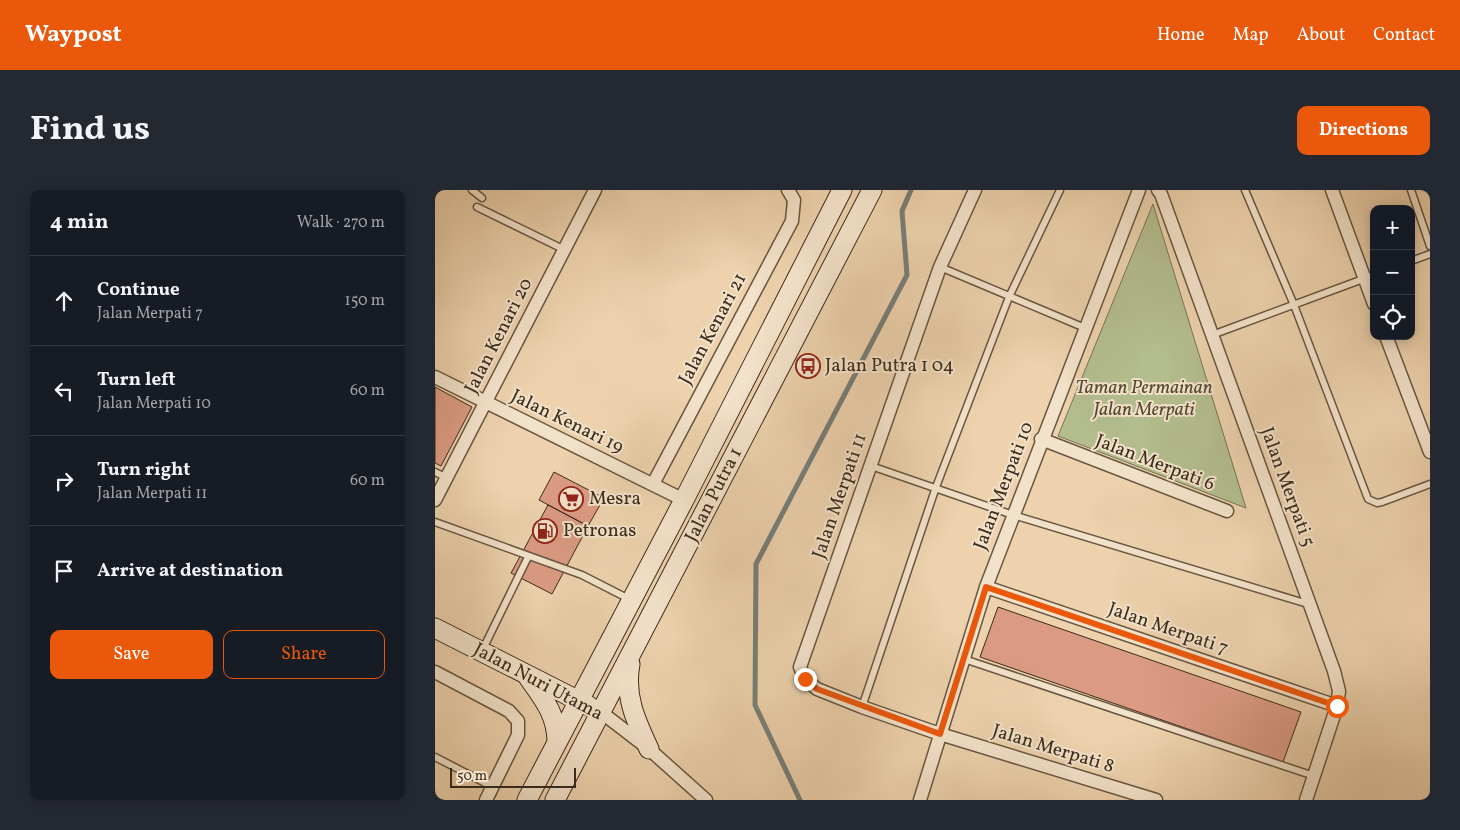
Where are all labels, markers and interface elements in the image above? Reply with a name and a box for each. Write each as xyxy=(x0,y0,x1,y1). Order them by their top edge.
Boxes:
text: Waypost xyxy=(25,18,122,52)
text: Home xyxy=(1157,23,1205,48)
text: Map xyxy=(1233,23,1269,48)
text: About xyxy=(1297,23,1345,48)
text: Contact xyxy=(1373,23,1435,48)
text: Find us xyxy=(30,106,150,154)
button: Directions xyxy=(1297,106,1430,155)
map controls xyxy=(1370,205,1415,340)
button: + xyxy=(1370,205,1415,250)
text: 4 min xyxy=(50,208,109,237)
text: Walk · 270 m xyxy=(297,212,385,234)
button: − xyxy=(1370,250,1415,295)
street label: Jalan Kenari 21 xyxy=(673,269,753,389)
street label: Jalan Kenari 20 xyxy=(459,274,539,398)
text: Continue xyxy=(97,277,180,303)
icon: ahead xyxy=(50,287,78,315)
text: 150 m xyxy=(344,290,385,312)
button: locate xyxy=(1370,295,1415,340)
text: Jalan Merpati 7 xyxy=(97,303,203,325)
bus stop icon: Jalan Putra 1 04 xyxy=(795,353,821,379)
place label: Jalan Putra 1 04 xyxy=(825,353,954,379)
text: Turn left xyxy=(97,367,176,393)
park label: Taman Permainan Jalan Merpati xyxy=(1075,375,1213,423)
icon: left xyxy=(50,377,78,405)
text: 60 m xyxy=(350,380,385,402)
street label: Jalan Kenari 19 xyxy=(506,383,628,461)
text: Jalan Merpati 10 xyxy=(97,393,211,415)
street label: Jalan Merpati 10 xyxy=(968,418,1040,554)
street label: Jalan Merpati 5 xyxy=(1253,424,1321,550)
street label: Jalan Merpati 6 xyxy=(1091,428,1219,498)
street label: Jalan Merpati 11 xyxy=(806,430,874,562)
street label: Jalan Putra 1 xyxy=(679,443,749,547)
text: Turn right xyxy=(97,457,190,483)
icon: right xyxy=(50,467,78,495)
text: 60 m xyxy=(350,470,385,492)
text: Jalan Merpati 11 xyxy=(97,483,208,505)
supermarket icon: Mesra xyxy=(558,486,584,512)
place label: Mesra xyxy=(589,486,641,512)
fuel station icon: Petronas xyxy=(532,518,558,544)
place label: Petronas xyxy=(563,518,636,544)
icon: arrive xyxy=(50,557,78,585)
text: Arrive at destination xyxy=(97,558,283,584)
street label: Jalan Merpati 7 xyxy=(1104,596,1232,662)
button: Save xyxy=(50,630,213,679)
button: Share xyxy=(223,630,385,679)
street label: Jalan Nuri Utama xyxy=(469,637,607,727)
route end xyxy=(794,668,817,691)
route start xyxy=(1326,695,1349,718)
street label: Jalan Merpati 8 xyxy=(989,718,1117,780)
scale bar xyxy=(450,765,576,788)
text: 50 m xyxy=(457,767,487,786)

